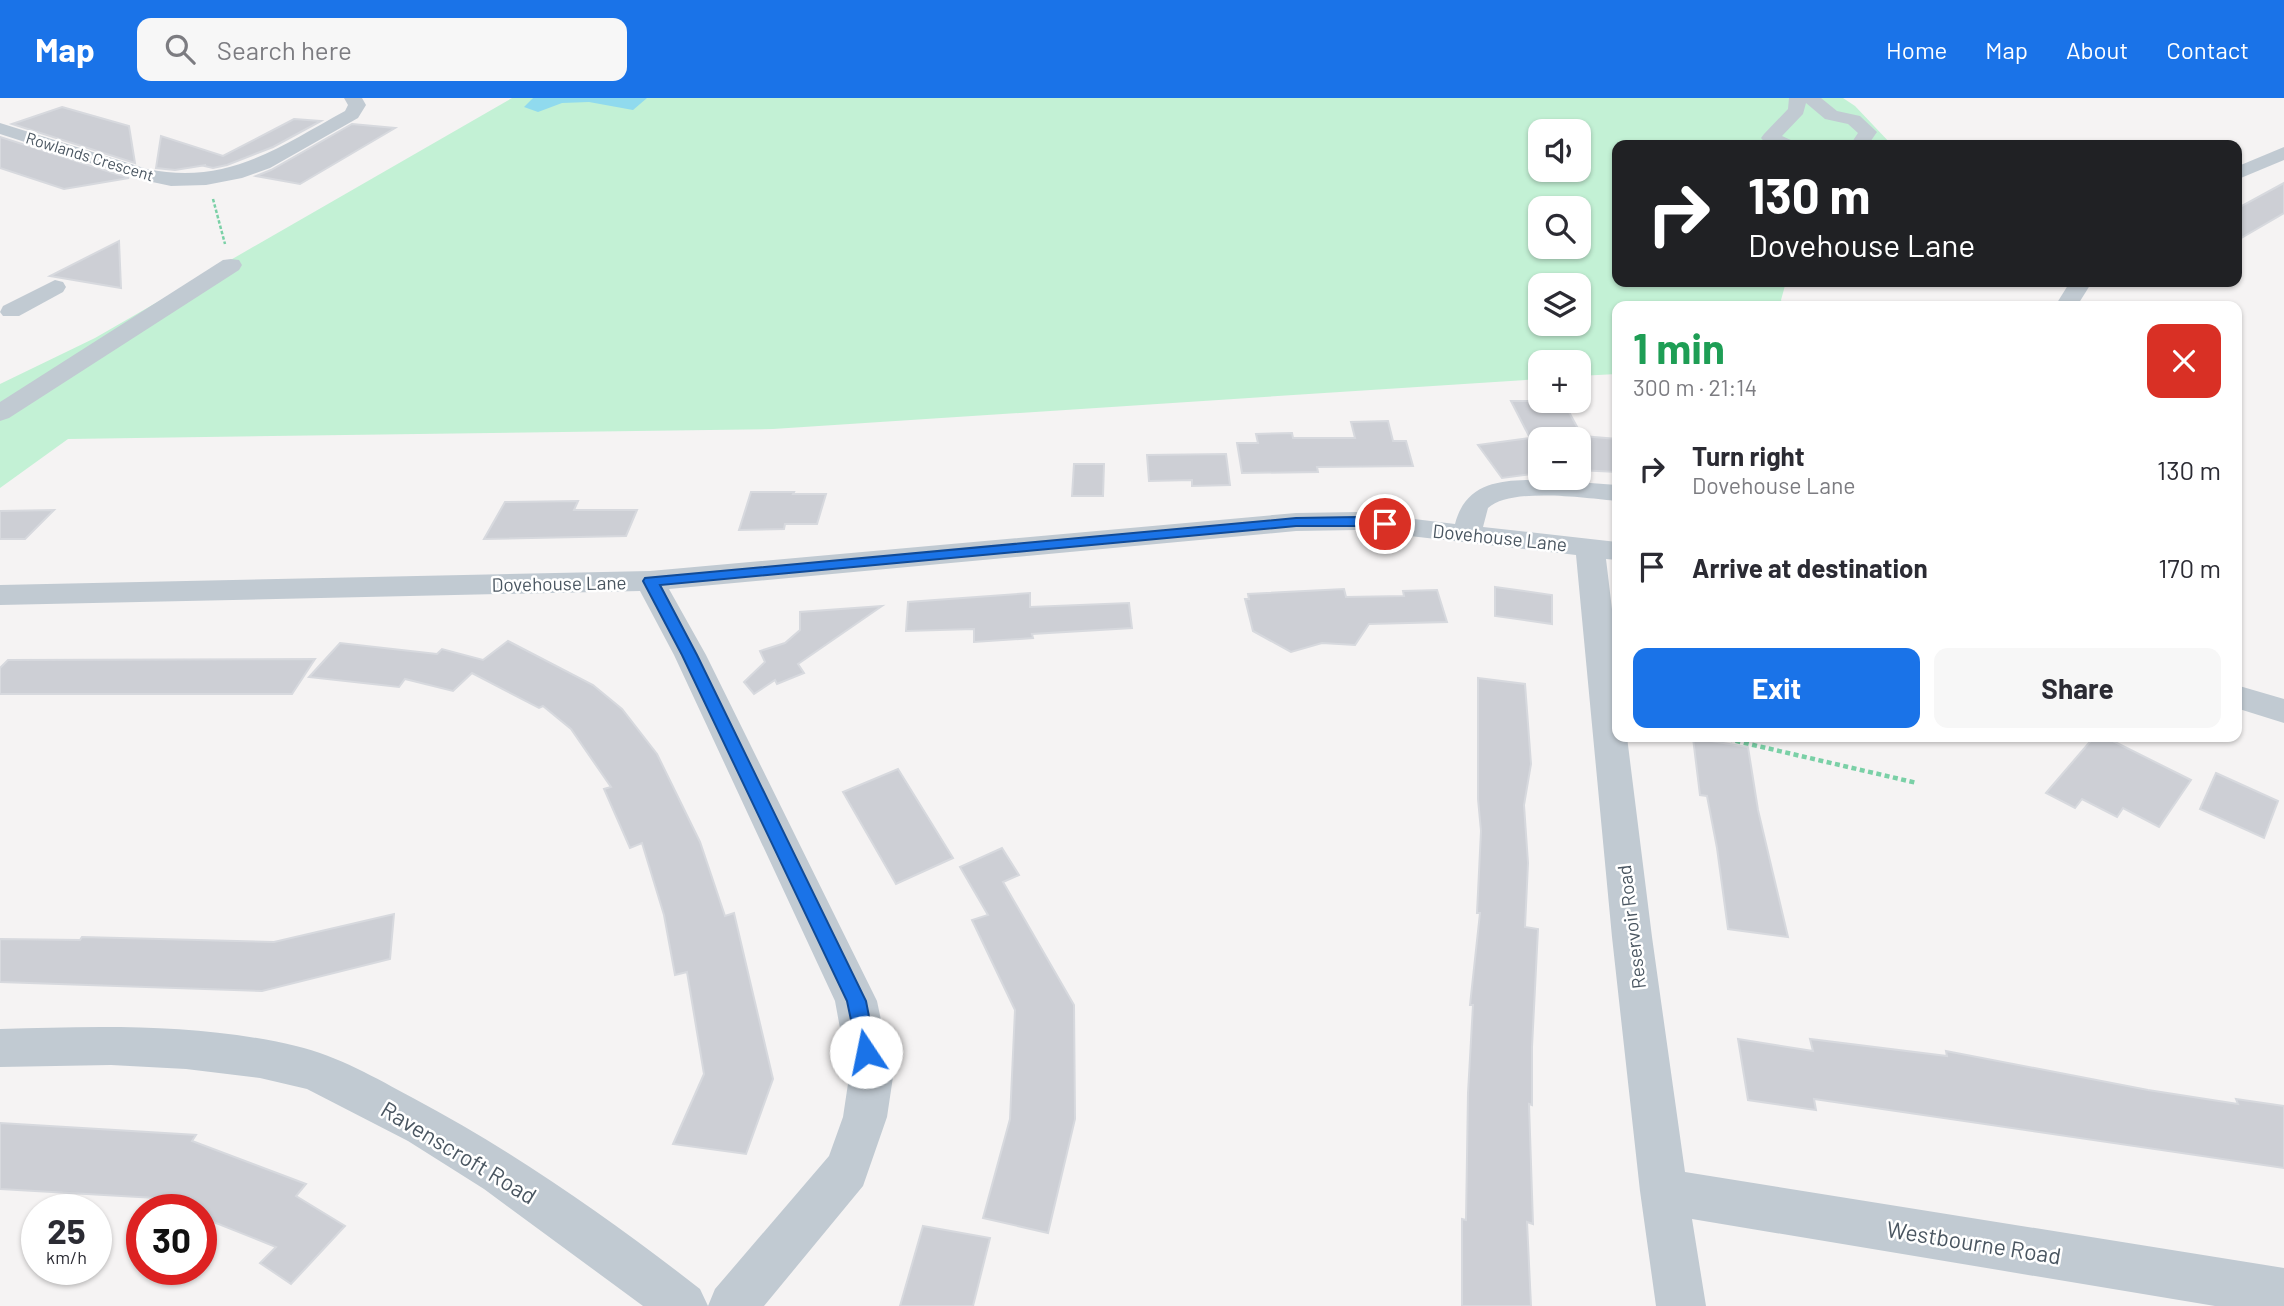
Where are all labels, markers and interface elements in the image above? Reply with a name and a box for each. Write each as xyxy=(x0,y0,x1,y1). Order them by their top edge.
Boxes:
search box xyxy=(137,18,627,81)
text: Map xyxy=(35,29,95,69)
icon: search xyxy=(161,30,199,68)
text: Search here xyxy=(217,34,352,65)
text: Home xyxy=(1886,35,1947,64)
text: Map xyxy=(1985,35,2028,64)
text: About xyxy=(2066,35,2128,64)
text: Contact xyxy=(2166,35,2249,64)
map controls xyxy=(1528,119,1591,490)
button: sound xyxy=(1528,119,1591,182)
street label: Rowlands Crescent xyxy=(24,128,156,184)
text: 130 m xyxy=(1748,165,1870,224)
icon: right xyxy=(1633,168,1724,259)
button: search xyxy=(1528,196,1591,259)
text: Dovehouse Lane xyxy=(1748,225,1975,263)
button: layers xyxy=(1528,273,1591,336)
text: 1 min xyxy=(1633,322,1725,372)
button: close xyxy=(2147,324,2221,398)
button: + xyxy=(1528,350,1591,413)
text: 300 m · 21:14 xyxy=(1633,373,1757,401)
button: − xyxy=(1528,427,1591,490)
text: Turn right xyxy=(1692,440,1805,471)
icon: right xyxy=(1633,450,1671,488)
text: 130 m xyxy=(2157,454,2221,485)
text: Dovehouse Lane xyxy=(1692,471,1855,499)
pin xyxy=(1355,494,1415,554)
icon: arrive xyxy=(1366,505,1404,543)
street label: Dovehouse Lane xyxy=(1432,519,1568,555)
icon: arrive xyxy=(1633,548,1671,586)
text: Arrive at destination xyxy=(1692,552,1928,583)
text: 170 m xyxy=(2158,552,2221,583)
street label: Dovehouse Lane xyxy=(491,570,627,596)
button: Exit xyxy=(1633,648,1920,728)
button: Share xyxy=(1934,648,2221,728)
street label: Reservoir Road xyxy=(1612,864,1650,990)
position arrow xyxy=(829,1015,903,1089)
street label: Ravenscroft Road xyxy=(376,1095,542,1209)
speed limit sign: 30 xyxy=(126,1194,217,1285)
text: 25 xyxy=(47,1209,86,1251)
street label: Westbourne Road xyxy=(1885,1214,2063,1270)
text: km/h xyxy=(46,1246,87,1268)

